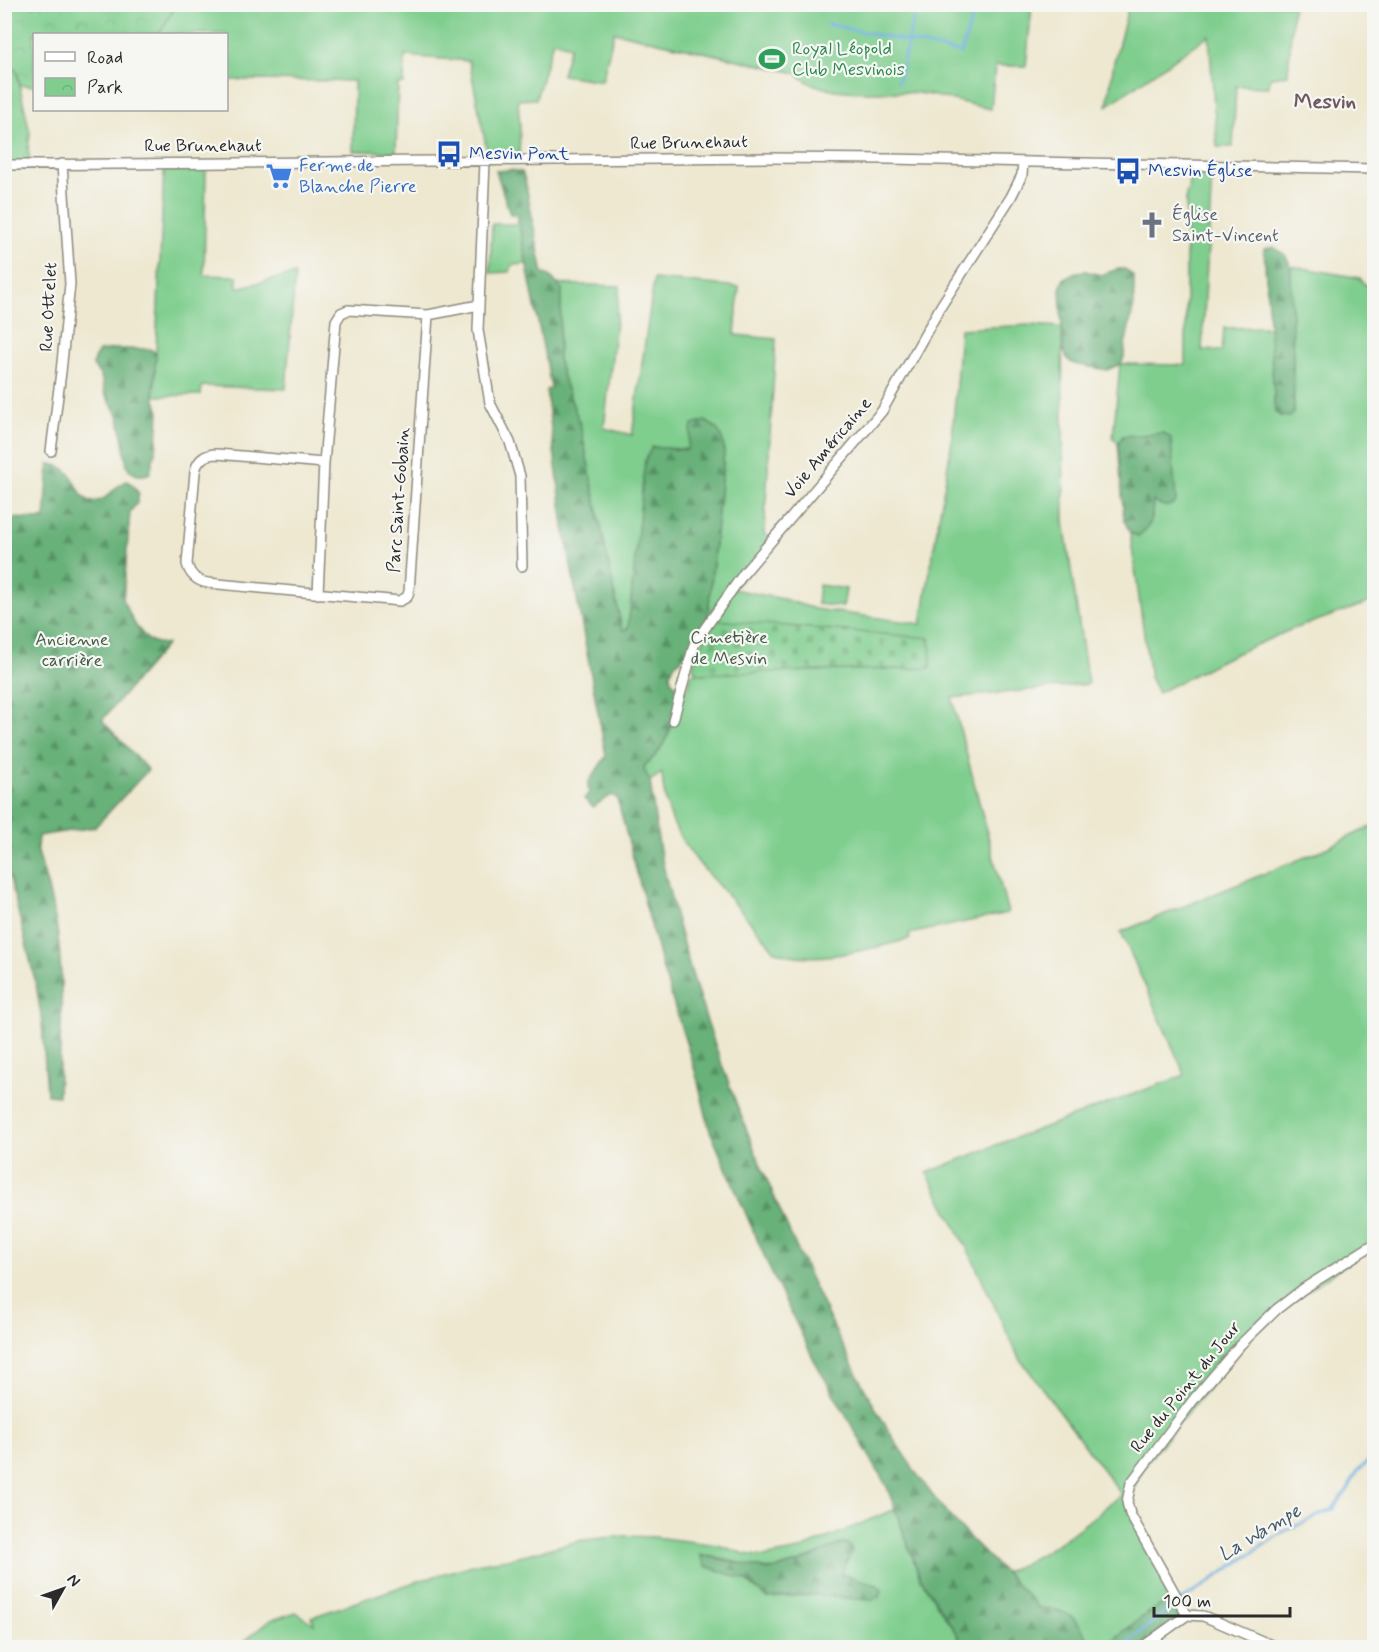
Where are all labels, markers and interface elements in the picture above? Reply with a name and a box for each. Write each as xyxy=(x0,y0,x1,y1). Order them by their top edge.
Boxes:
legend xyxy=(33,33,228,111)
place label: Royal Léopold Club Mesvinois xyxy=(792,37,905,82)
sports icon: Royal Léopold Club Mesvinois xyxy=(757,44,787,74)
text: Road xyxy=(87,46,123,70)
text: Park xyxy=(87,76,123,100)
district label: Mesvin xyxy=(1294,88,1356,116)
street label: Rue Brunehaut xyxy=(630,130,748,156)
street label: Rue Brunehaut xyxy=(144,134,262,158)
bus stop icon: Mesvin Pont xyxy=(434,139,464,169)
place label: Mesvin Pont xyxy=(469,142,570,166)
place label: Ferme de Blanche Pierre xyxy=(299,154,417,199)
bus stop icon: Mesvin Église xyxy=(1113,156,1143,186)
place label: Mesvin Église xyxy=(1148,159,1253,183)
supermarket icon: Ferme de Blanche Pierre xyxy=(264,161,294,191)
place label: Église Saint-Vincent xyxy=(1172,203,1279,248)
church icon: Église Saint-Vincent xyxy=(1137,210,1167,240)
street label: Rue Ottelet xyxy=(35,261,63,352)
street label: Voie Américaine xyxy=(778,392,878,504)
street label: Parc Saint-Gobain xyxy=(382,427,416,573)
park label: Cimetière de Mesvin xyxy=(690,626,768,671)
park label: Ancienne carrière xyxy=(35,628,109,673)
street label: Rue du Point du Jour xyxy=(1125,1316,1247,1458)
water label: La Wampe xyxy=(1214,1497,1307,1568)
north arrow xyxy=(33,1559,93,1619)
text: N xyxy=(62,1569,85,1591)
scale bar xyxy=(1154,1580,1290,1618)
text: 100 m xyxy=(1163,1590,1211,1614)

